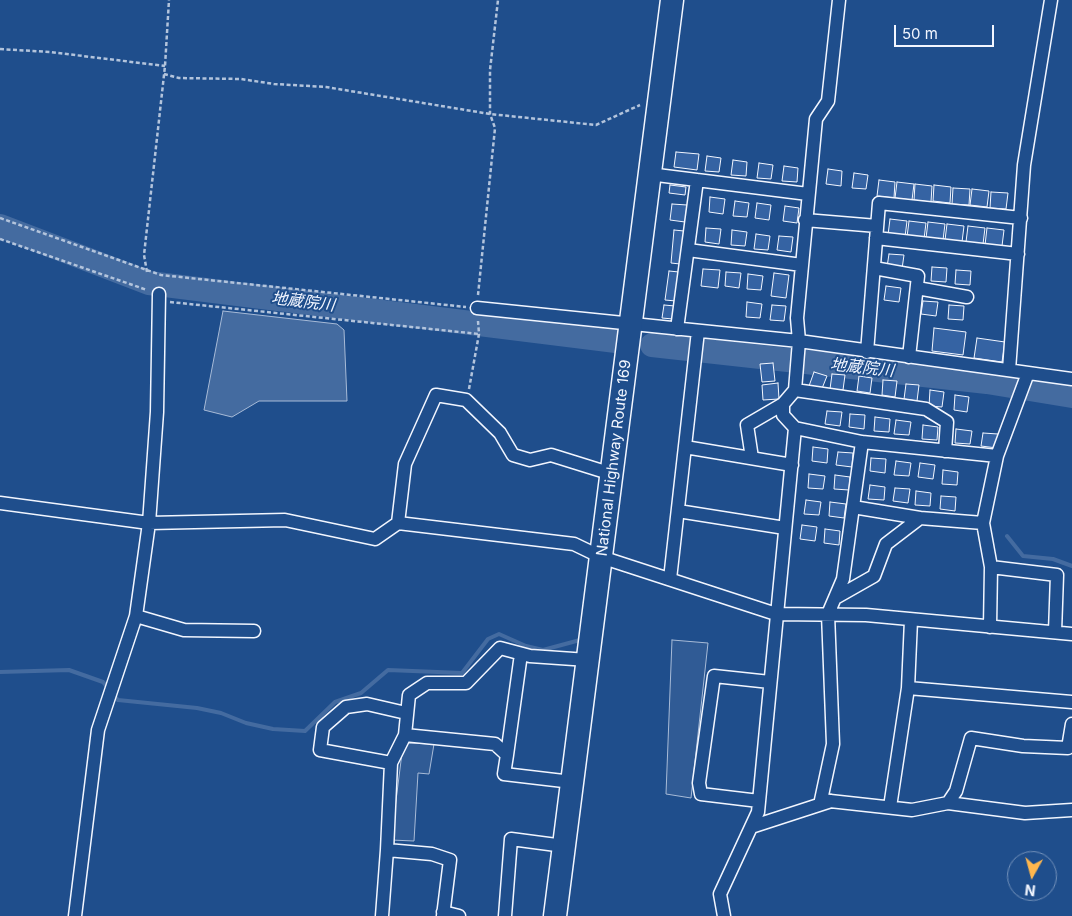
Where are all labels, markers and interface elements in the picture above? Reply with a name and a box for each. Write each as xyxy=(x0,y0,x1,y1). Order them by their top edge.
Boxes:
scale bar xyxy=(897,15,997,47)
text: 50 m xyxy=(902,24,938,43)
water label: 地蔵院川 xyxy=(270,289,336,315)
water label: 地蔵院川 xyxy=(829,355,895,381)
street label: National Highway Route 169 xyxy=(593,359,635,557)
north arrow xyxy=(1007,851,1057,901)
text: N xyxy=(1024,881,1037,899)

